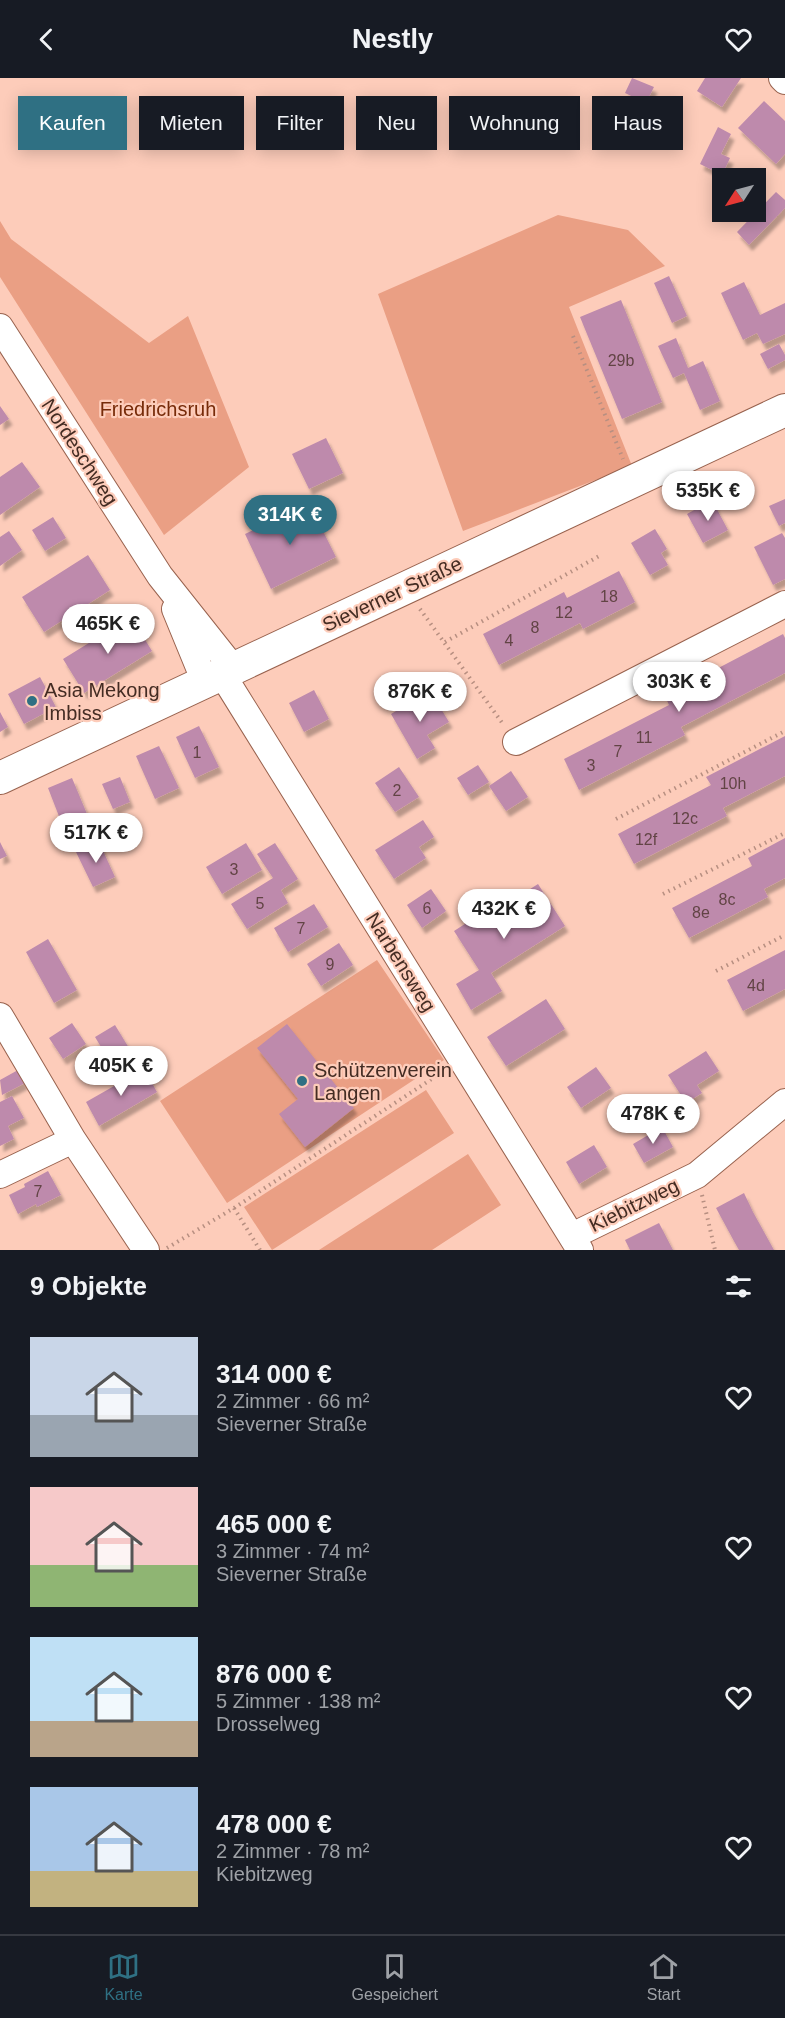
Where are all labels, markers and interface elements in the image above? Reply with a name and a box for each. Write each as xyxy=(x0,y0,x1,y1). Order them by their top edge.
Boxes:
icon: back xyxy=(30,23,63,56)
icon: heart xyxy=(722,23,755,56)
text: Nestly xyxy=(352,24,433,54)
chip: Kaufen xyxy=(18,96,127,150)
chip: Mieten xyxy=(139,96,244,150)
chip: Filter xyxy=(256,96,344,150)
chip: Neu xyxy=(356,96,437,150)
chip: Wohnung xyxy=(449,96,580,150)
chip: Haus xyxy=(592,96,683,150)
north arrow xyxy=(712,168,766,222)
map controls xyxy=(712,168,766,222)
house number: 29b xyxy=(608,352,634,369)
street label: Nordeschweg xyxy=(37,395,123,509)
park label: Friedrichsruh xyxy=(100,398,216,420)
pin: 535K € xyxy=(659,471,757,522)
text: 535K € xyxy=(676,479,740,501)
pin: 314K € xyxy=(241,495,339,546)
text: 314K € xyxy=(258,503,322,525)
street label: Sieverner Straße xyxy=(319,552,465,636)
house number: 18 xyxy=(600,588,618,605)
pin: 465K € xyxy=(59,604,157,655)
house number: 12 xyxy=(555,604,573,621)
text: 465K € xyxy=(76,612,140,634)
house number: 8 xyxy=(531,619,540,636)
house number: 4 xyxy=(505,632,514,649)
pin: 303K € xyxy=(630,662,728,713)
text: 303K € xyxy=(647,670,711,692)
pin: 876K € xyxy=(371,672,469,723)
place label: Asia Mekong Imbiss xyxy=(44,679,160,724)
text: 876K € xyxy=(388,680,452,702)
marker: Asia Mekong Imbiss xyxy=(25,694,39,708)
house number: 11 xyxy=(636,729,652,746)
house number: 7 xyxy=(614,743,623,760)
house number: 1 xyxy=(193,744,202,761)
house number: 3 xyxy=(587,757,596,774)
house number: 10h xyxy=(720,775,746,792)
house number: 2 xyxy=(393,782,402,799)
house number: 12c xyxy=(672,810,698,827)
pin: 517K € xyxy=(47,813,145,864)
text: 517K € xyxy=(64,821,128,843)
house number: 12f xyxy=(635,831,658,848)
house number: 3 xyxy=(230,861,239,878)
pin: 432K € xyxy=(455,889,553,940)
house number: 8c xyxy=(719,891,735,908)
house number: 5 xyxy=(256,895,265,912)
text: 432K € xyxy=(472,897,536,919)
house number: 6 xyxy=(423,900,432,917)
house number: 8e xyxy=(692,904,710,921)
street label: Narbensweg xyxy=(362,909,440,1015)
house number: 7 xyxy=(297,920,306,937)
house number: 9 xyxy=(326,956,335,973)
house number: 4d xyxy=(747,977,765,994)
pin: 405K € xyxy=(72,1046,170,1097)
text: 405K € xyxy=(89,1054,153,1076)
place label: Schützenverein Langen xyxy=(314,1059,452,1104)
marker: Schützenverein Langen xyxy=(295,1074,309,1088)
pin: 478K € xyxy=(604,1094,702,1145)
text: 478K € xyxy=(621,1102,685,1124)
street label: Kiebitzweg xyxy=(586,1174,682,1236)
house number: 7 xyxy=(34,1183,43,1200)
icon: filters xyxy=(722,1270,755,1303)
text: 9 Objekte xyxy=(30,1271,147,1301)
text: 314 000 € xyxy=(216,1359,332,1389)
icon: home xyxy=(78,1361,150,1433)
icon: heart xyxy=(722,1381,755,1414)
text: 2 Zimmer · 66 m² xyxy=(216,1390,369,1412)
text: Sieverner Straße xyxy=(216,1413,367,1435)
text: 465 000 € xyxy=(216,1509,332,1539)
icon: home xyxy=(78,1511,150,1583)
icon: heart xyxy=(722,1531,755,1564)
text: 3 Zimmer · 74 m² xyxy=(216,1540,369,1562)
text: Sieverner Straße xyxy=(216,1563,367,1585)
text: 876 000 € xyxy=(216,1659,332,1689)
icon: home xyxy=(78,1661,150,1733)
icon: heart xyxy=(722,1681,755,1714)
text: 5 Zimmer · 138 m² xyxy=(216,1690,380,1712)
text: Drosselweg xyxy=(216,1713,320,1735)
text: 478 000 € xyxy=(216,1809,332,1839)
icon: home xyxy=(78,1811,150,1883)
icon: heart xyxy=(722,1831,755,1864)
text: 2 Zimmer · 78 m² xyxy=(216,1840,369,1862)
text: Kiebitzweg xyxy=(216,1863,313,1885)
tab: Karte xyxy=(104,1950,143,2004)
tab: Gespeichert xyxy=(352,1950,438,2004)
tab: Start xyxy=(647,1950,681,2004)

